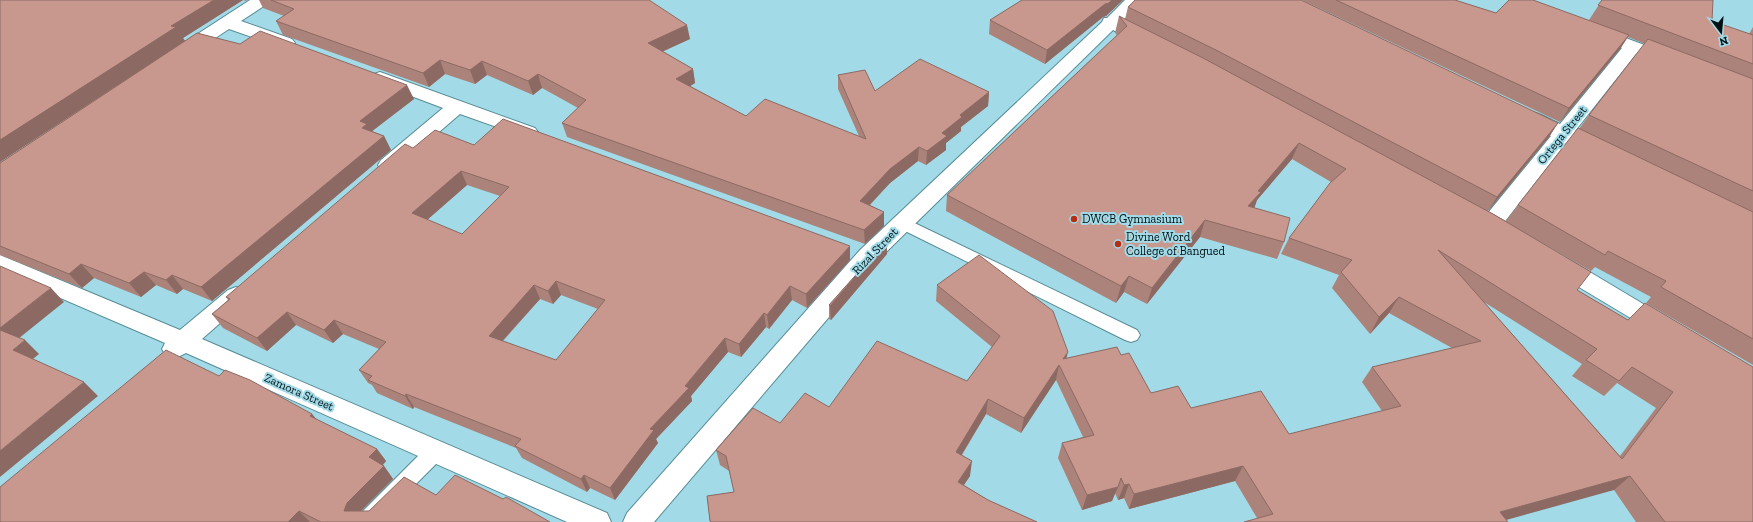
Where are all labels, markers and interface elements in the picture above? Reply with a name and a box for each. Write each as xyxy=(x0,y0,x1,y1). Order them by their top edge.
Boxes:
north arrow xyxy=(1701,12,1741,52)
text: N xyxy=(1717,34,1729,49)
street label: Ortega Street xyxy=(1534,103,1590,167)
place label: DWCB Gymnasium xyxy=(1082,212,1183,226)
marker: DWCB Gymnasium xyxy=(1069,214,1079,224)
street label: Rizal Street xyxy=(849,224,901,277)
place label: Divine Word College of Bangued xyxy=(1126,230,1225,258)
marker: Divine Word College of Bangued xyxy=(1113,239,1123,249)
street label: Zamora Street xyxy=(262,370,336,414)

